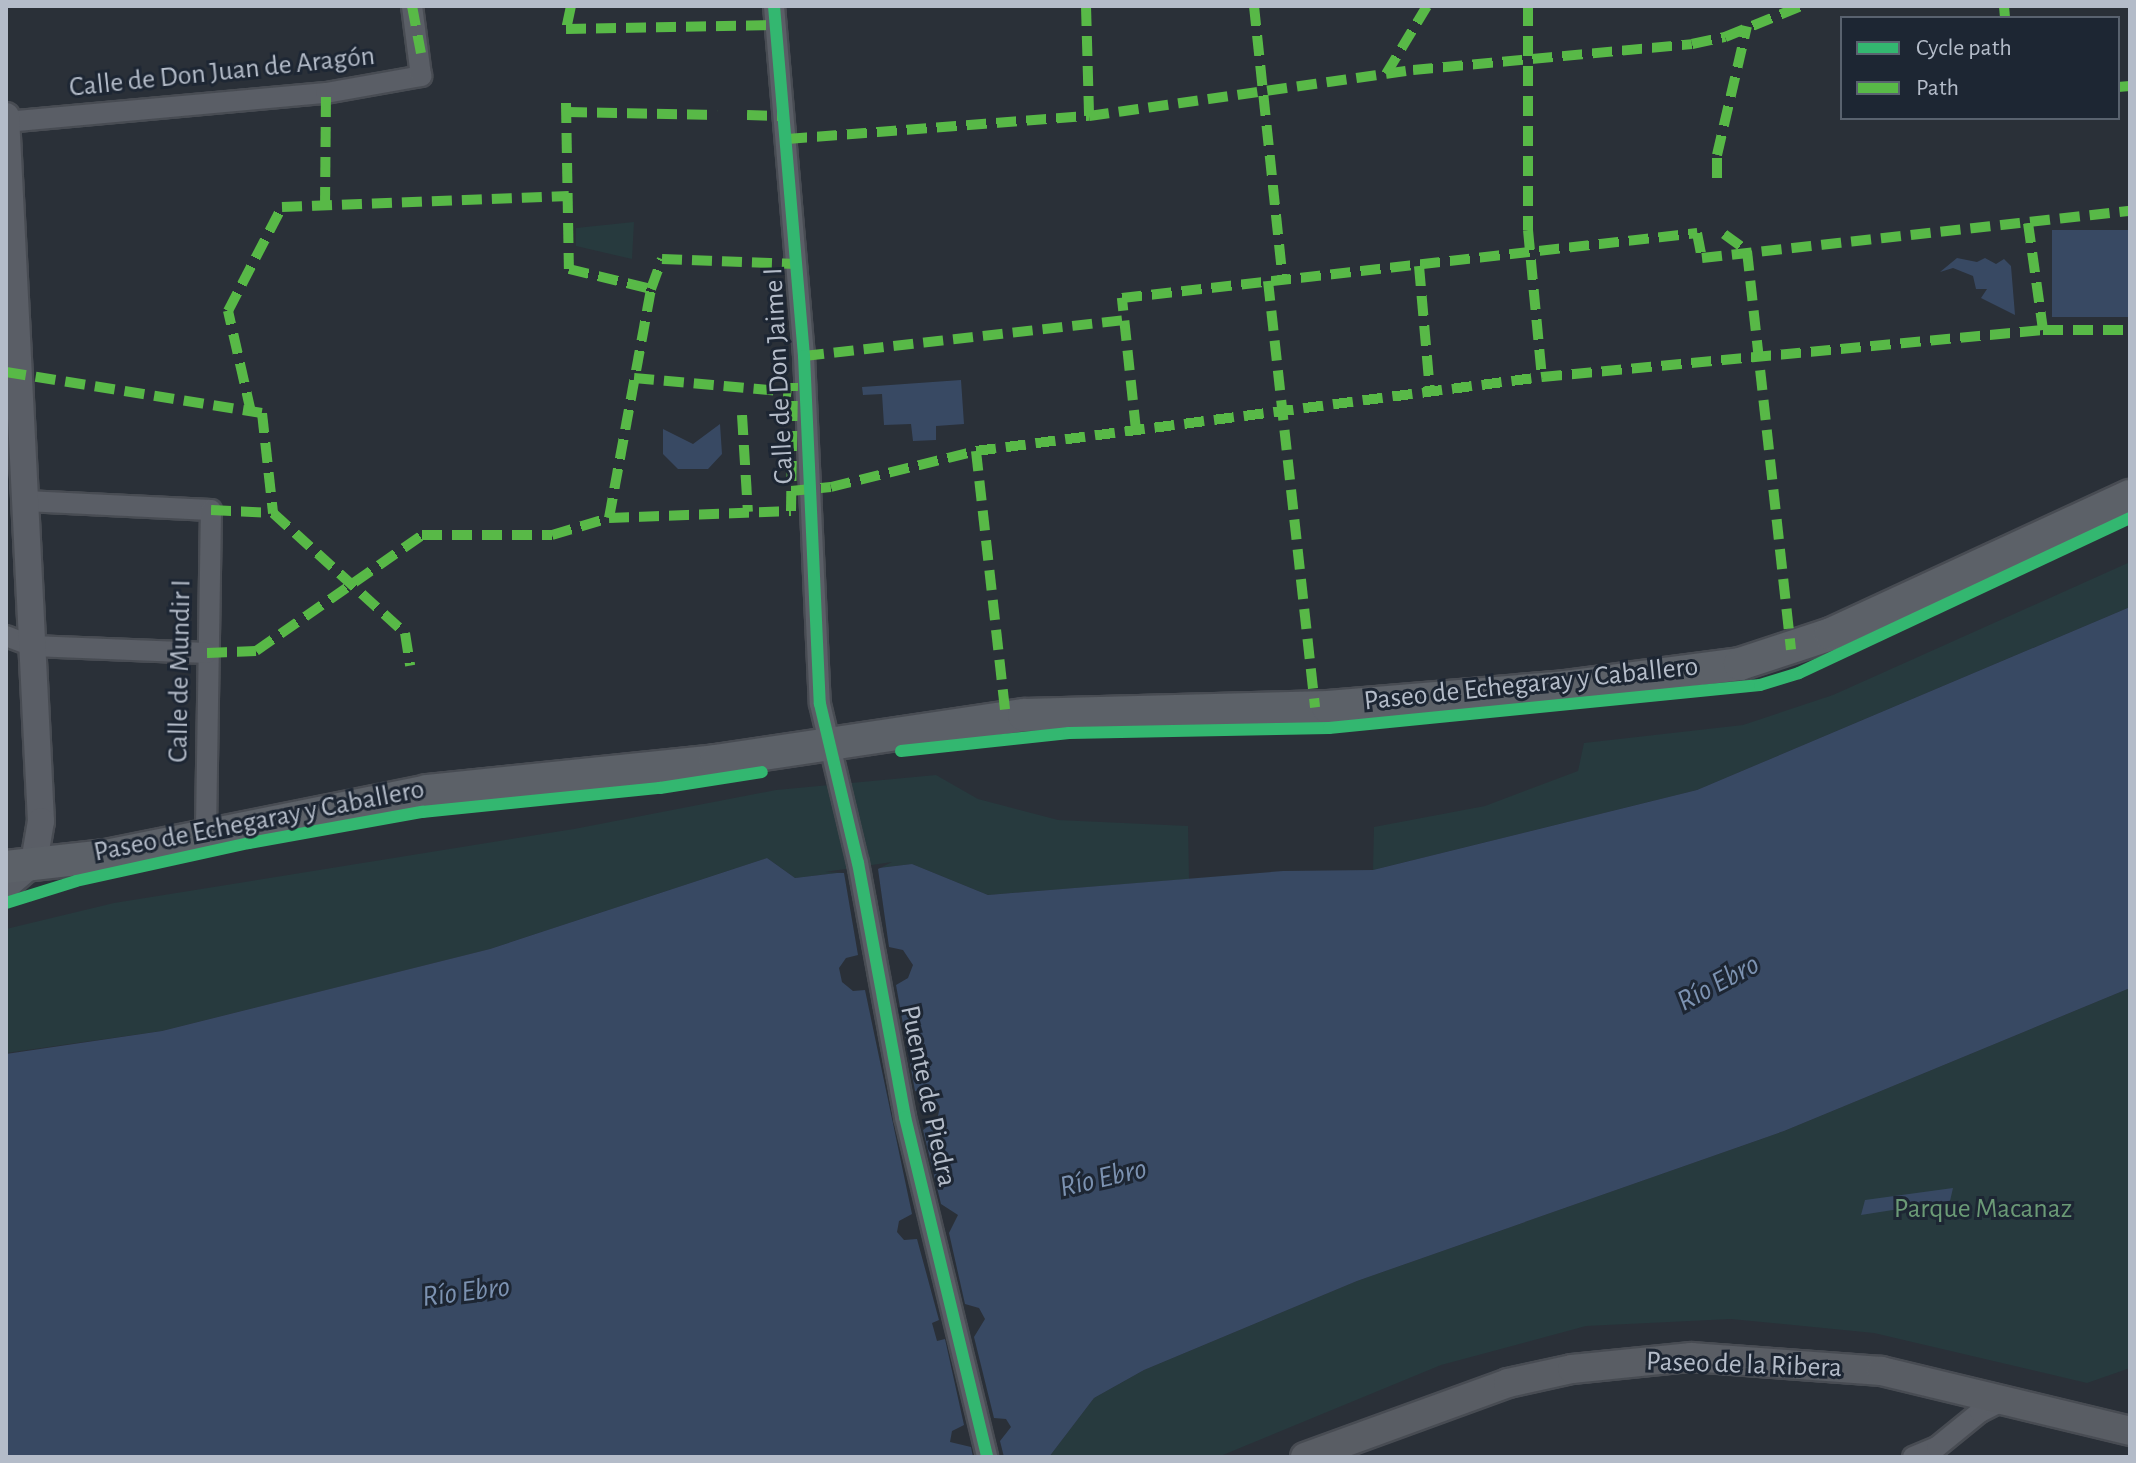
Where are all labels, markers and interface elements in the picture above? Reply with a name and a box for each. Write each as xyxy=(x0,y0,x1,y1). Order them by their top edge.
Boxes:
legend xyxy=(1840,16,2120,120)
text: Cycle path xyxy=(1916,36,2012,60)
street label: Calle de Don Juan de Aragón xyxy=(68,39,376,105)
text: Path xyxy=(1916,76,1959,100)
street label: Calle de Don Jaime I xyxy=(757,267,801,485)
street label: Calle de Mundir I xyxy=(162,579,198,763)
street label: Paseo de Echegaray y Caballero xyxy=(1362,650,1700,718)
street label: Paseo de Echegaray y Caballero xyxy=(91,772,427,870)
water label: Río Ebro xyxy=(1671,946,1765,1020)
street label: Puente de Piedra xyxy=(892,1002,964,1190)
water label: Río Ebro xyxy=(1056,1151,1150,1205)
park label: Parque Macanaz xyxy=(1894,1192,2072,1226)
water label: Río Ebro xyxy=(420,1269,512,1315)
street label: Paseo de la Ribera xyxy=(1645,1345,1843,1385)

